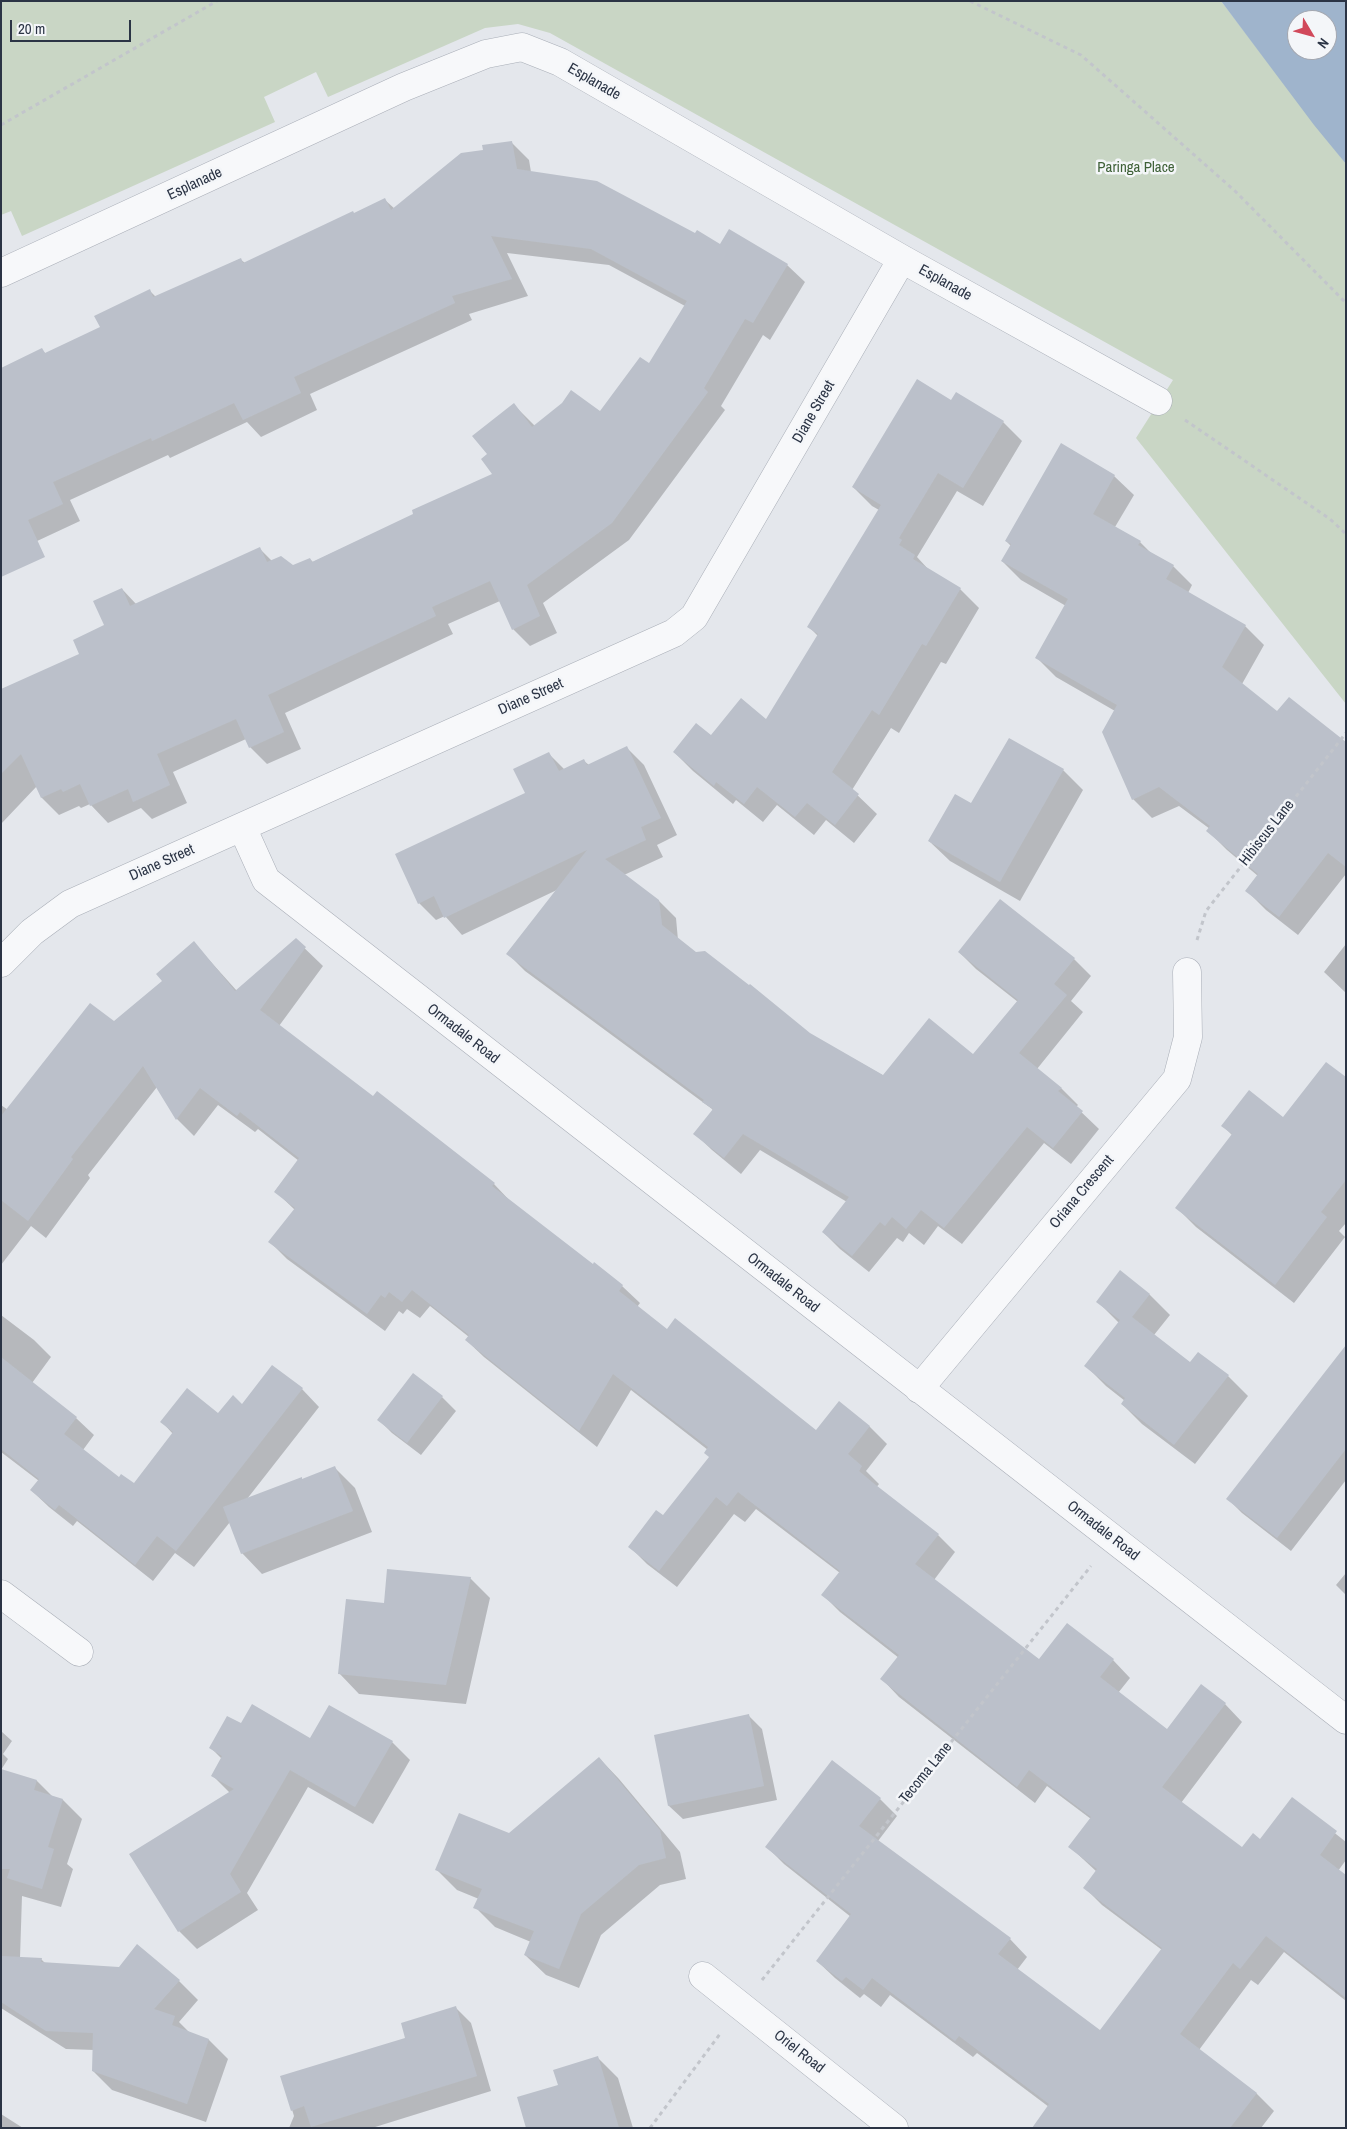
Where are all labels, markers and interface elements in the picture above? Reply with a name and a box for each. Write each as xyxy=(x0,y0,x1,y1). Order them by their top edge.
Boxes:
scale bar xyxy=(12,10,134,42)
north arrow xyxy=(1287,10,1337,60)
text: 20 m xyxy=(18,18,45,39)
text: N xyxy=(1314,35,1333,52)
street label: Esplanade xyxy=(564,60,624,104)
park label: Paringa Place xyxy=(1097,159,1175,177)
street label: Esplanade xyxy=(165,164,225,204)
street label: Esplanade xyxy=(915,261,975,305)
street label: Diane Street xyxy=(789,378,839,446)
street label: Diane Street xyxy=(496,675,566,719)
street label: Hibiscus Lane xyxy=(1236,796,1298,870)
street label: Diane Street xyxy=(127,841,197,885)
street label: Ormadale Road xyxy=(423,1000,503,1068)
street label: Oriana Crescent xyxy=(1046,1152,1118,1232)
street label: Ormadale Road xyxy=(743,1249,823,1317)
street label: Ormadale Road xyxy=(1063,1497,1143,1565)
street label: Tecoma Lane xyxy=(896,1739,956,1807)
street label: Oriel Road xyxy=(770,2027,828,2077)

